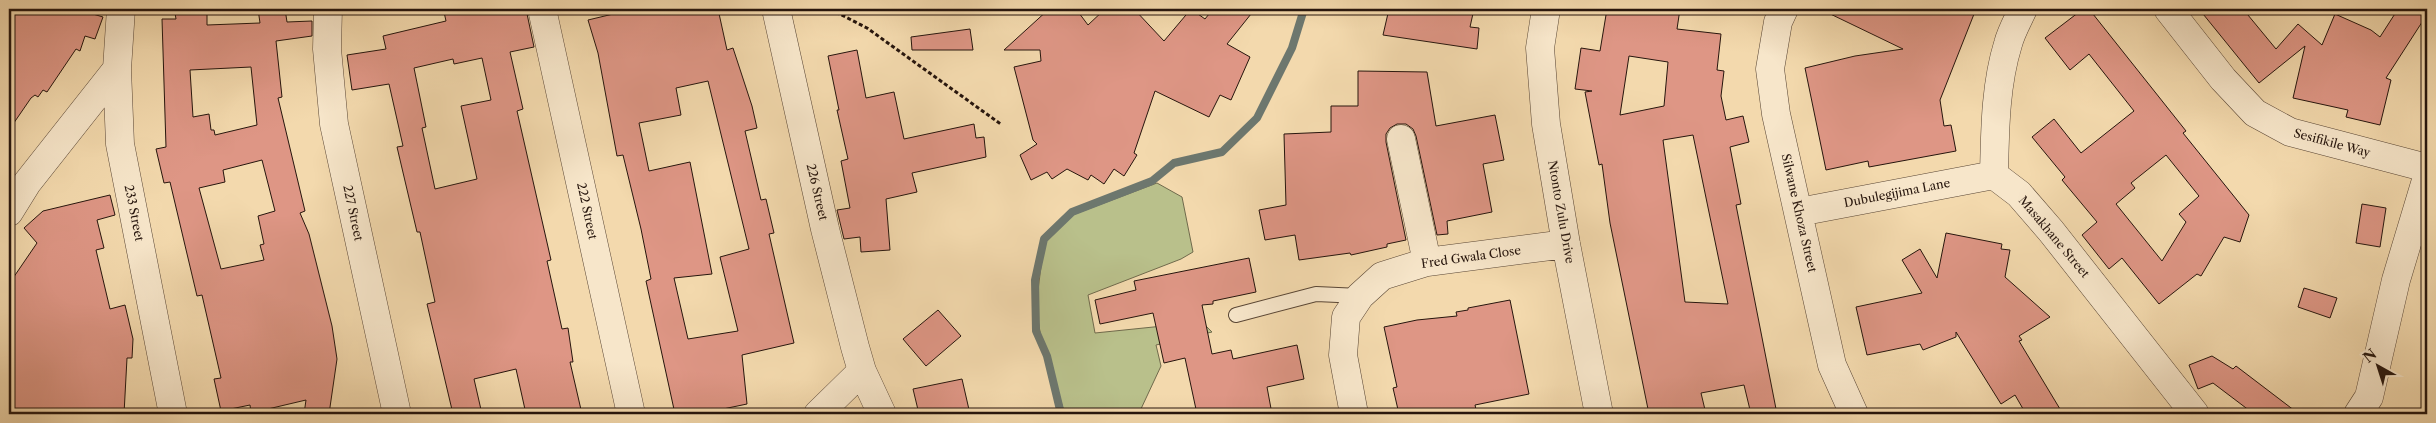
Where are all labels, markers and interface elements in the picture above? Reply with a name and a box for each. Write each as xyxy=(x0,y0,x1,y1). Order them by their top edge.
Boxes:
street label: Sesifikile Way xyxy=(2292,125,2372,160)
street label: Silwane Khoza Street xyxy=(1779,152,1821,274)
street label: Ntonto Zulu Drive xyxy=(1545,159,1578,265)
street label: 226 Street xyxy=(804,162,831,223)
street label: Dubulegijima Lane xyxy=(1842,175,1952,210)
street label: 222 Street xyxy=(574,181,601,242)
street label: 233 Street xyxy=(122,183,147,243)
street label: 227 Street xyxy=(340,183,367,243)
street label: Masakhane Street xyxy=(2016,193,2093,281)
street label: Fred Gwala Close xyxy=(1420,242,1522,271)
north arrow xyxy=(2354,340,2404,390)
text: N xyxy=(2359,345,2380,367)

